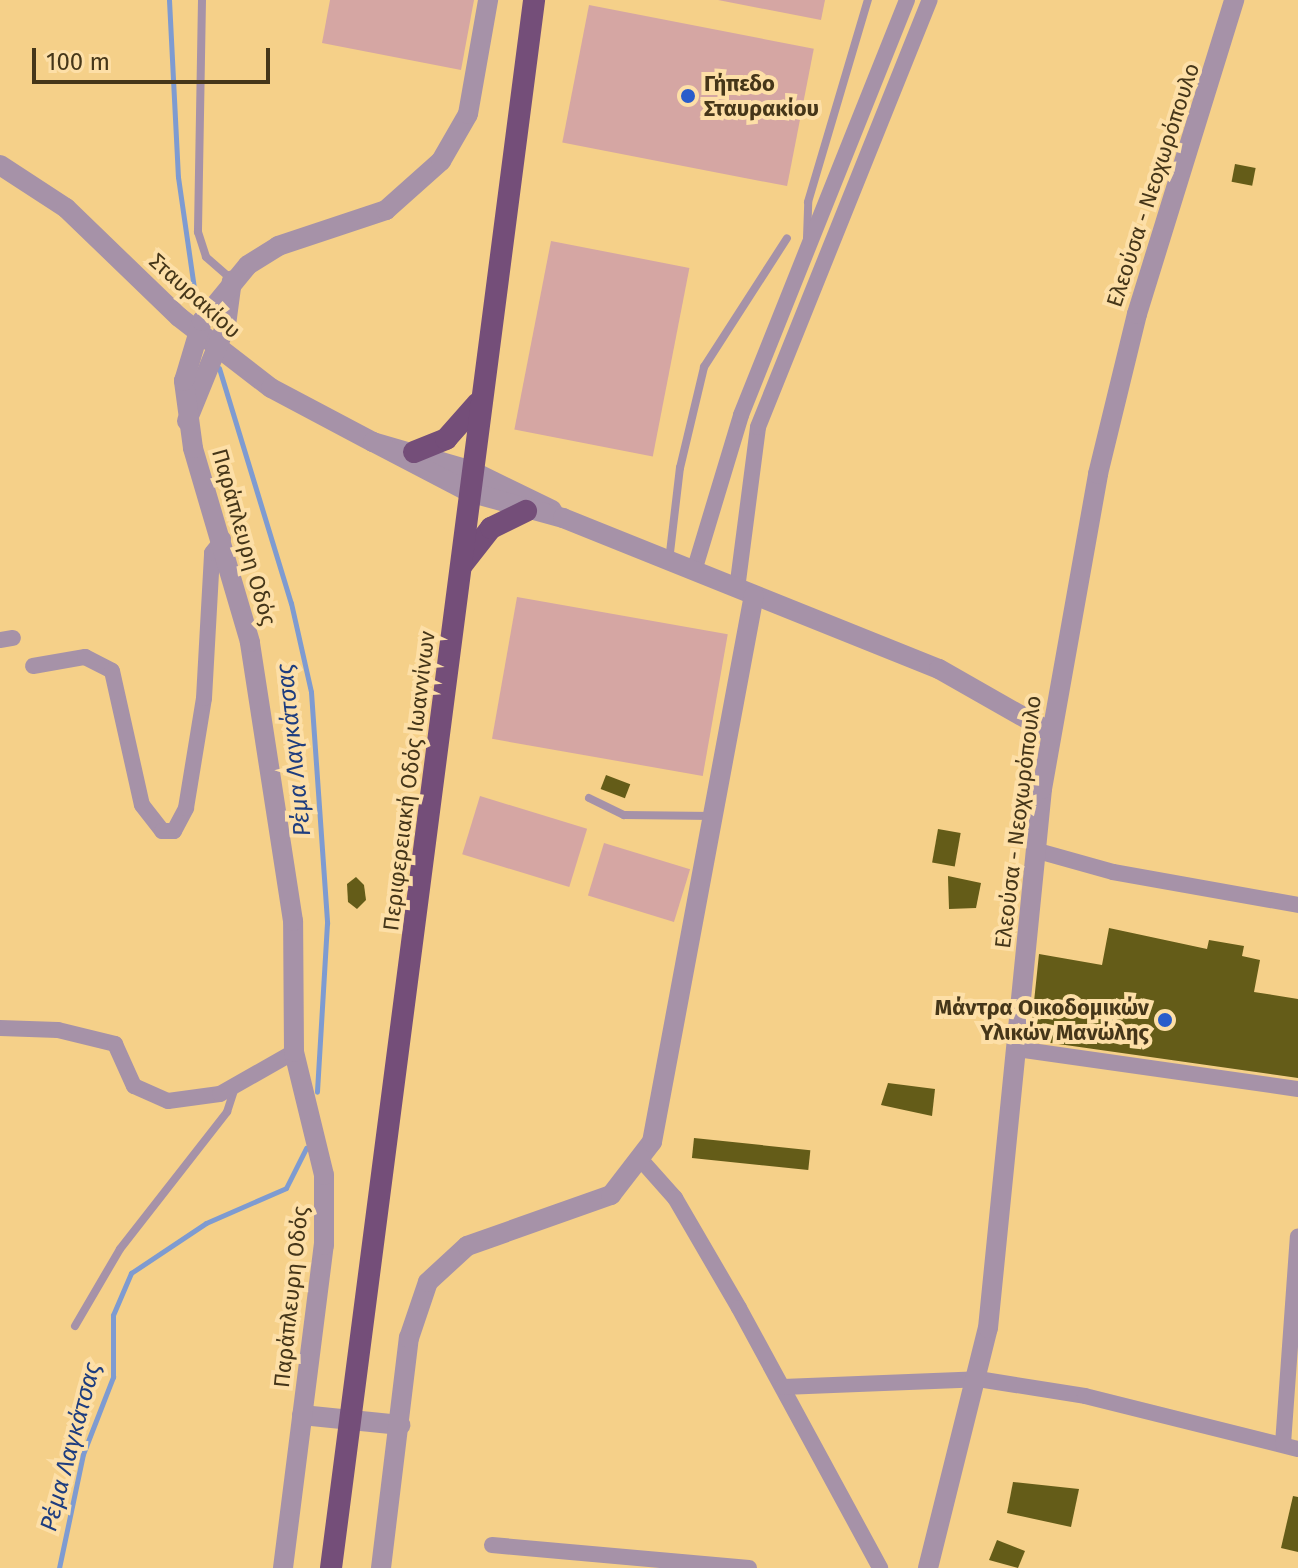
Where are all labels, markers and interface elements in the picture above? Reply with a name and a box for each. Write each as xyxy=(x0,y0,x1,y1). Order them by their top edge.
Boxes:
scale bar xyxy=(36,32,274,82)
text: 100 m xyxy=(46,48,110,76)
street label: Ελεούσα - Νεοχωρόπουλο xyxy=(1101,60,1205,310)
place label: Γήπεδο Σταυρακίου xyxy=(704,70,819,122)
marker: Γήπεδο Σταυρακίου xyxy=(679,87,697,105)
street label: Σταυρακίου xyxy=(144,248,246,344)
street label: Παράπλευρη Οδός xyxy=(206,446,282,628)
street label: Περιφερειακή Οδός Ιωαννίνων xyxy=(377,629,441,933)
water label: Ρέμα Λαγκάτσας xyxy=(271,662,317,838)
street label: Ελεούσα - Νεοχωρόπουλο xyxy=(989,694,1047,950)
place label: Μάντρα Οικοδομικών Υλικών Μανώλης xyxy=(935,994,1149,1046)
marker: Μάντρα Οικοδομικών Υλικών Μανώλης xyxy=(1156,1011,1174,1029)
street label: Παράπλευρη Οδός xyxy=(268,1205,314,1389)
water label: Ρέμα Λαγκάτσας xyxy=(35,1359,107,1535)

